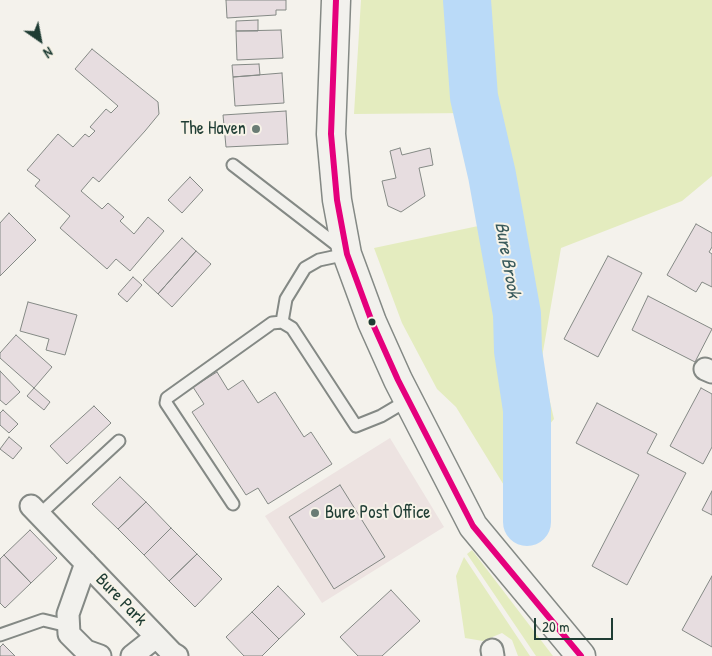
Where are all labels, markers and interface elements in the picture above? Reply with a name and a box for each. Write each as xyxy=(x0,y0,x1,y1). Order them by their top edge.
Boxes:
north arrow xyxy=(15,15,65,65)
text: N xyxy=(40,43,57,63)
place label: The Haven xyxy=(181,118,246,140)
marker: The Haven xyxy=(250,123,262,135)
water label: Bure Brook xyxy=(489,220,525,300)
unlabelled marker xyxy=(367,317,377,327)
place label: Bure Post Office xyxy=(325,502,430,524)
marker: Bure Post Office xyxy=(309,507,321,519)
street label: Bure Park xyxy=(91,569,151,631)
scale bar xyxy=(537,608,616,640)
text: 20 m xyxy=(542,616,569,637)

